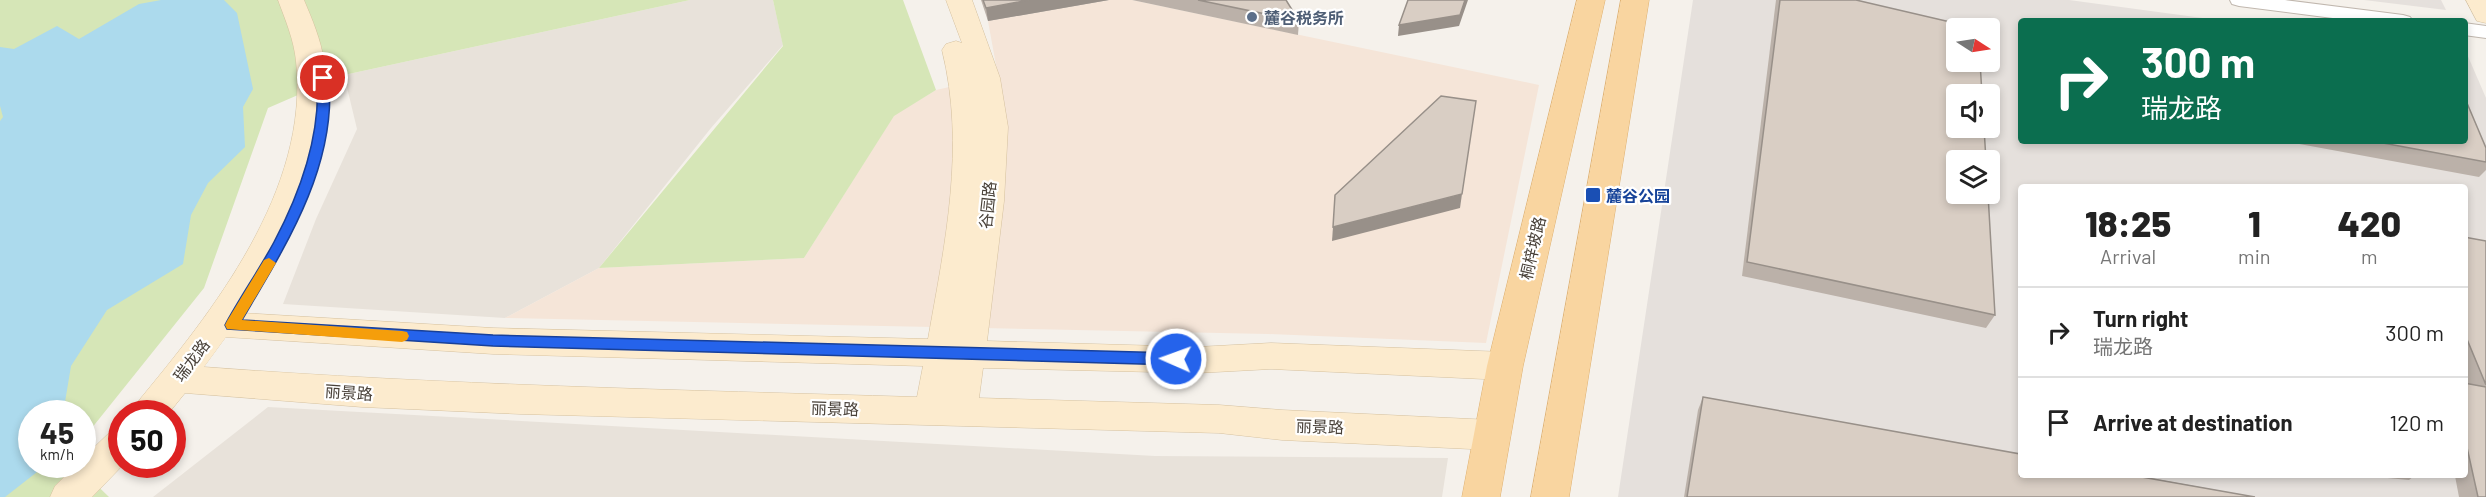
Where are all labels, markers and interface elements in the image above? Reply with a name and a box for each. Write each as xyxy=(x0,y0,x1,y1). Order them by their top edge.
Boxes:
place label: 麓谷税务所 xyxy=(1264,8,1344,27)
marker: 麓谷税务所 xyxy=(1245,10,1259,24)
north arrow xyxy=(1946,18,2000,72)
map controls xyxy=(1946,18,2000,204)
text: 300 m xyxy=(2141,36,2255,86)
icon: right xyxy=(2042,42,2120,120)
pin xyxy=(297,52,348,103)
icon: arrive xyxy=(306,61,339,94)
button: sound xyxy=(1946,84,2000,138)
text: 瑞龙路 xyxy=(2141,91,2222,123)
button: layers xyxy=(1946,150,2000,204)
street label: 谷园路 xyxy=(975,180,999,230)
marker: 麓谷公园 xyxy=(1584,186,1602,204)
place label: 麓谷公园 xyxy=(1606,186,1670,205)
text: 18:25 xyxy=(2085,201,2171,244)
text: 1 xyxy=(2248,201,2261,244)
text: 420 xyxy=(2338,201,2401,244)
street label: 桐梓坡路 xyxy=(1516,215,1548,281)
text: Arrival xyxy=(2100,244,2156,268)
text: min xyxy=(2238,244,2271,268)
text: m xyxy=(2361,244,2378,268)
text: Turn right xyxy=(2093,305,2188,331)
icon: right xyxy=(2042,316,2075,349)
text: 300 m xyxy=(2385,319,2444,345)
position arrow xyxy=(1144,327,1208,391)
text: 瑞龙路 xyxy=(2093,334,2153,358)
street label: 瑞龙路 xyxy=(169,335,213,385)
street label: 丽景路 xyxy=(324,381,374,403)
street label: 丽景路 xyxy=(811,398,859,418)
speed limit sign: 50 xyxy=(108,400,186,478)
icon: arrive xyxy=(2042,406,2075,439)
text: Arrive at destination xyxy=(2093,409,2292,435)
text: 120 m xyxy=(2389,409,2444,435)
text: 45 xyxy=(40,414,74,450)
street label: 丽景路 xyxy=(1296,416,1344,436)
text: km/h xyxy=(40,445,74,463)

